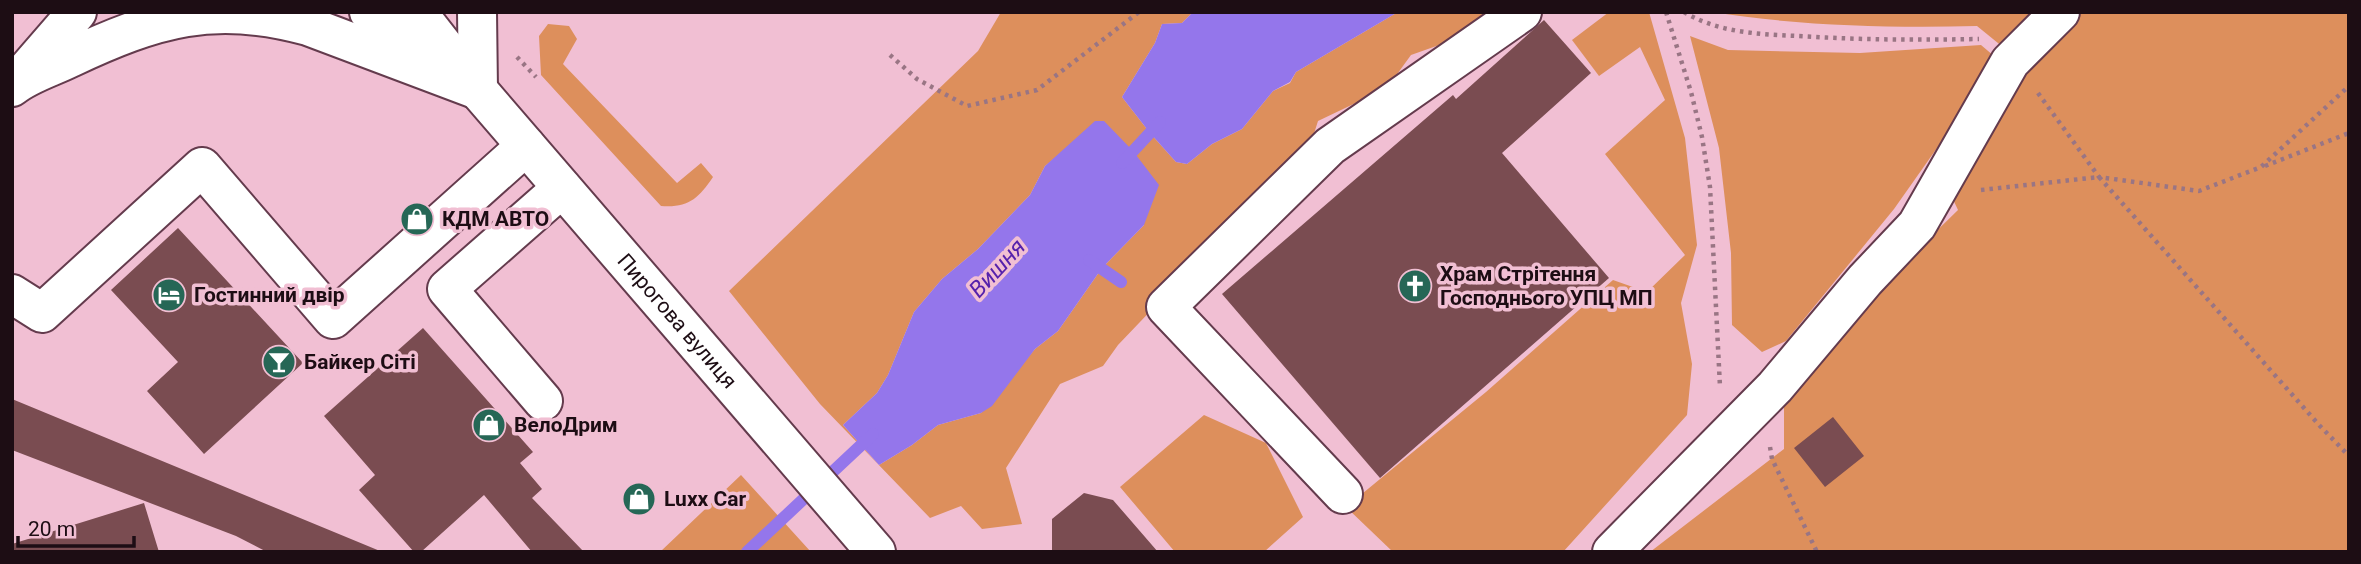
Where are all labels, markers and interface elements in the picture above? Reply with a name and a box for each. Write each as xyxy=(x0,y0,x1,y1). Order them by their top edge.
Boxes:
shop icon: КДМ АВТО xyxy=(398,200,436,238)
place label: КДМ АВТО xyxy=(442,207,549,231)
water label: Вишня xyxy=(964,234,1031,303)
street label: Пирогова вулиця xyxy=(612,249,742,393)
place label: Храм Стрітення Господнього УПЦ МП xyxy=(1440,262,1653,310)
church icon: Храм Стрітення Господнього УПЦ МП xyxy=(1396,267,1434,305)
hotel icon: Гостинний двір xyxy=(150,276,188,314)
place label: Гостинний двір xyxy=(194,283,345,307)
bar icon: Байкер Сіті xyxy=(260,343,298,381)
place label: Байкер Сіті xyxy=(304,350,416,374)
shop icon: ВелоДрим xyxy=(470,406,508,444)
place label: ВелоДрим xyxy=(514,413,618,437)
shop icon: Luxx Car xyxy=(620,480,658,518)
place label: Luxx Car xyxy=(664,487,746,511)
scale bar xyxy=(18,504,133,548)
text: 20 m xyxy=(28,517,75,541)

